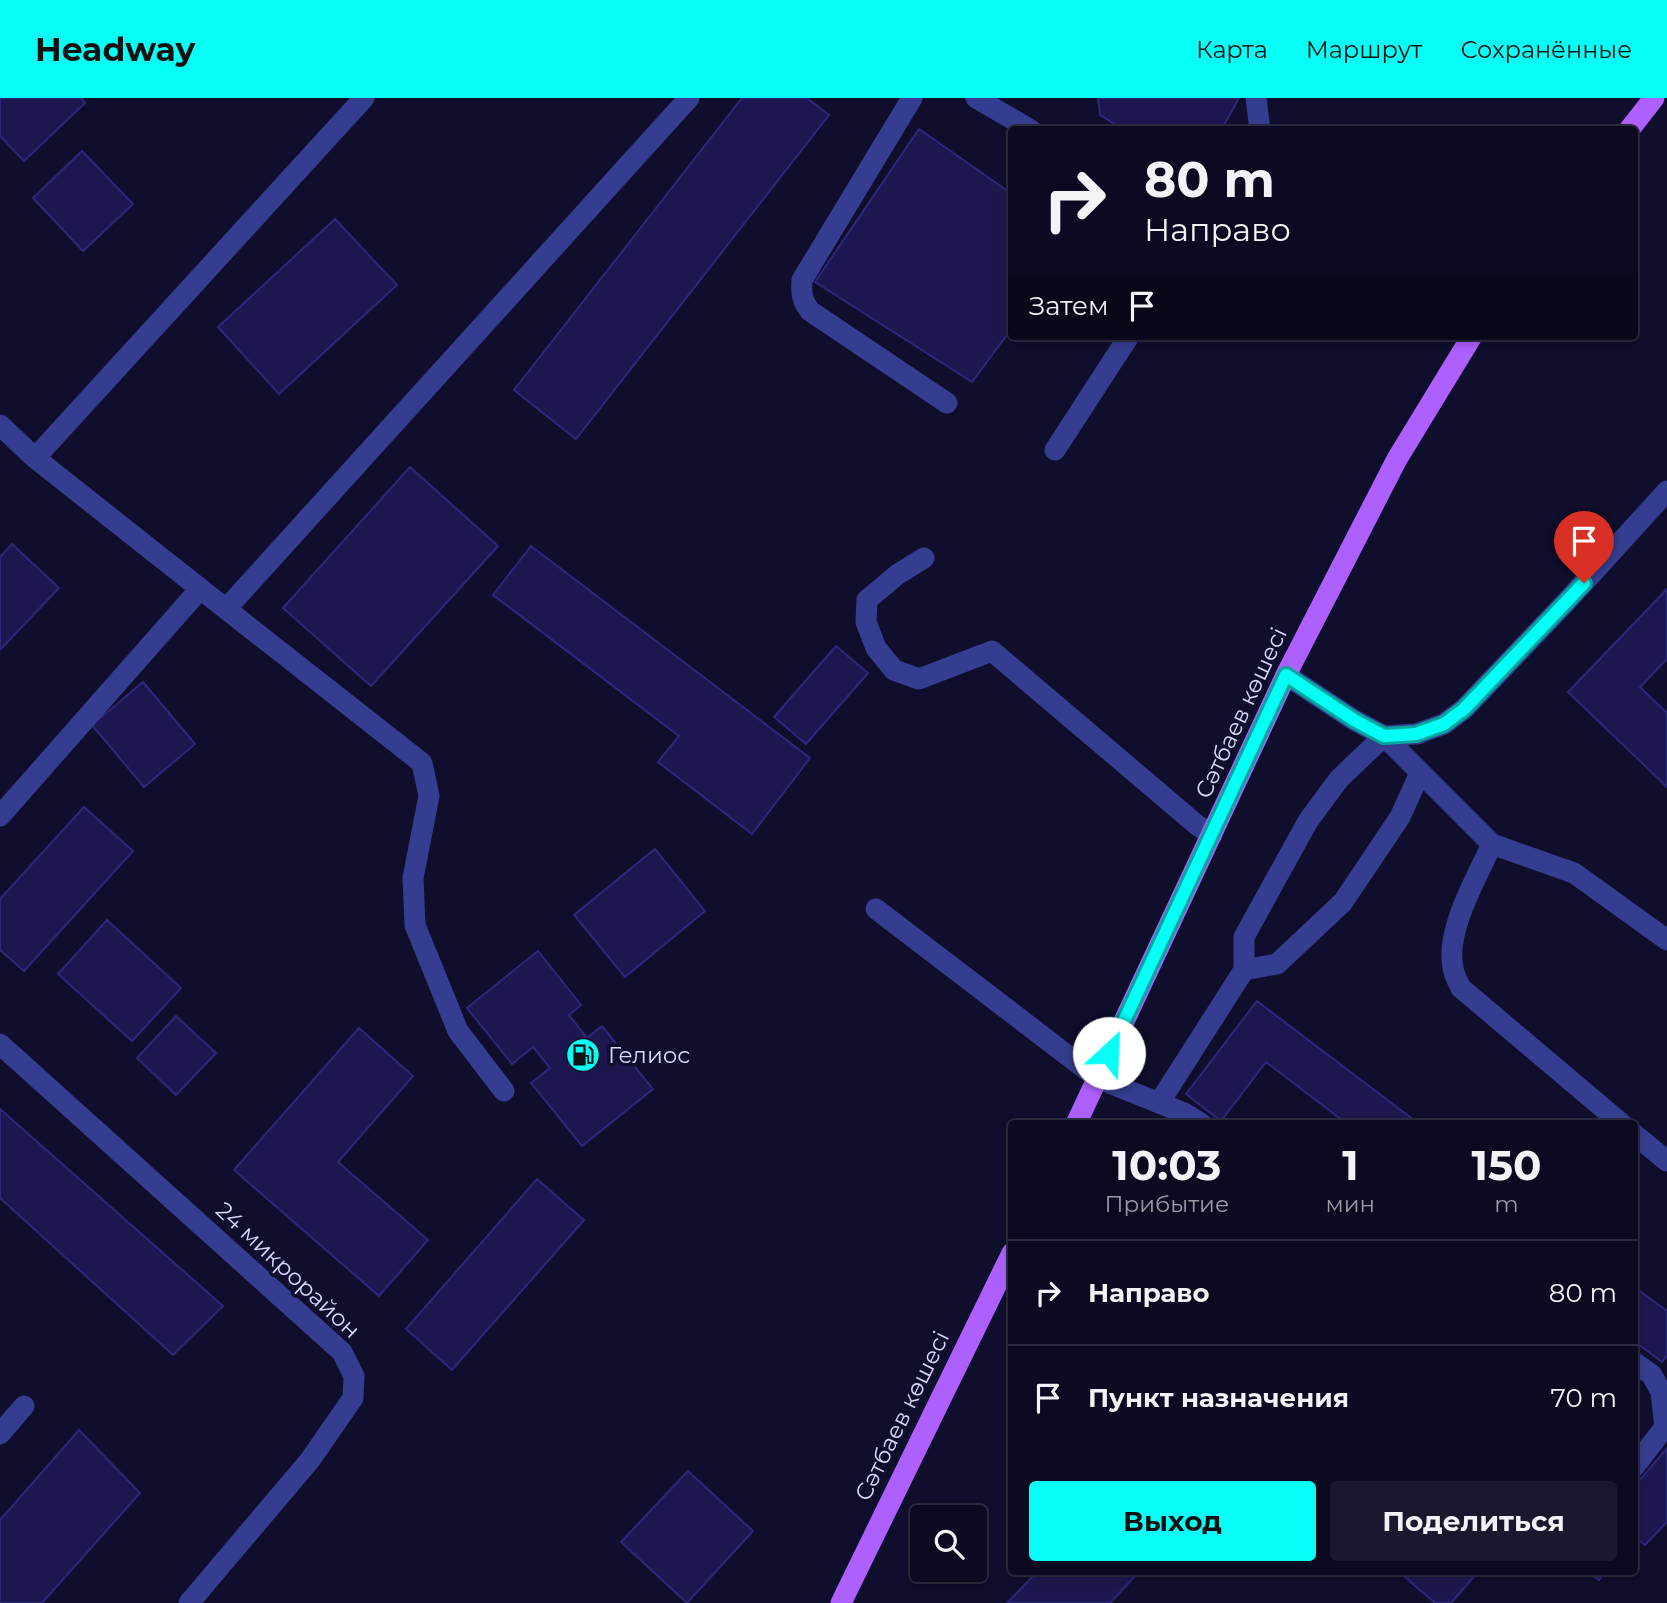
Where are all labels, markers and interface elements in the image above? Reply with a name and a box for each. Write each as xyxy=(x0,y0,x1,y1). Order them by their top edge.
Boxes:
text: Headway xyxy=(35,29,195,69)
text: Карта xyxy=(1196,35,1268,64)
text: Маршрут xyxy=(1306,35,1422,64)
text: Сохранённые xyxy=(1460,35,1632,64)
text: 80 m xyxy=(1144,150,1275,209)
icon: right xyxy=(1029,154,1120,245)
text: Направо xyxy=(1144,210,1291,249)
icon: arrive xyxy=(1123,287,1161,325)
text: Затем xyxy=(1029,290,1109,322)
pin xyxy=(1554,511,1614,583)
icon: arrive xyxy=(1565,522,1603,560)
street label: Сәтбаев көшесі xyxy=(1189,623,1293,803)
position arrow xyxy=(1072,1016,1146,1090)
fuel station icon: Гелиос xyxy=(564,1036,602,1074)
place label: Гелиос xyxy=(608,1041,690,1069)
text: 10:03 xyxy=(1112,1139,1221,1191)
text: 1 xyxy=(1342,1139,1359,1191)
text: 150 xyxy=(1472,1139,1542,1191)
text: Прибытие xyxy=(1104,1190,1229,1218)
text: мин xyxy=(1326,1190,1375,1218)
text: m xyxy=(1494,1190,1519,1218)
street label: 24 микрорайон xyxy=(210,1196,366,1344)
icon: right xyxy=(1029,1274,1067,1312)
text: Направо xyxy=(1088,1277,1209,1309)
text: 80 m xyxy=(1549,1277,1617,1309)
street label: Сәтбаев көшесі xyxy=(849,1327,955,1505)
icon: arrive xyxy=(1029,1379,1067,1417)
text: Пункт назначения xyxy=(1088,1382,1349,1414)
text: 70 m xyxy=(1551,1382,1617,1414)
button: Выход xyxy=(1029,1481,1316,1561)
button: Поделиться xyxy=(1330,1481,1617,1561)
map controls xyxy=(910,1505,987,1582)
button: search xyxy=(910,1505,987,1582)

